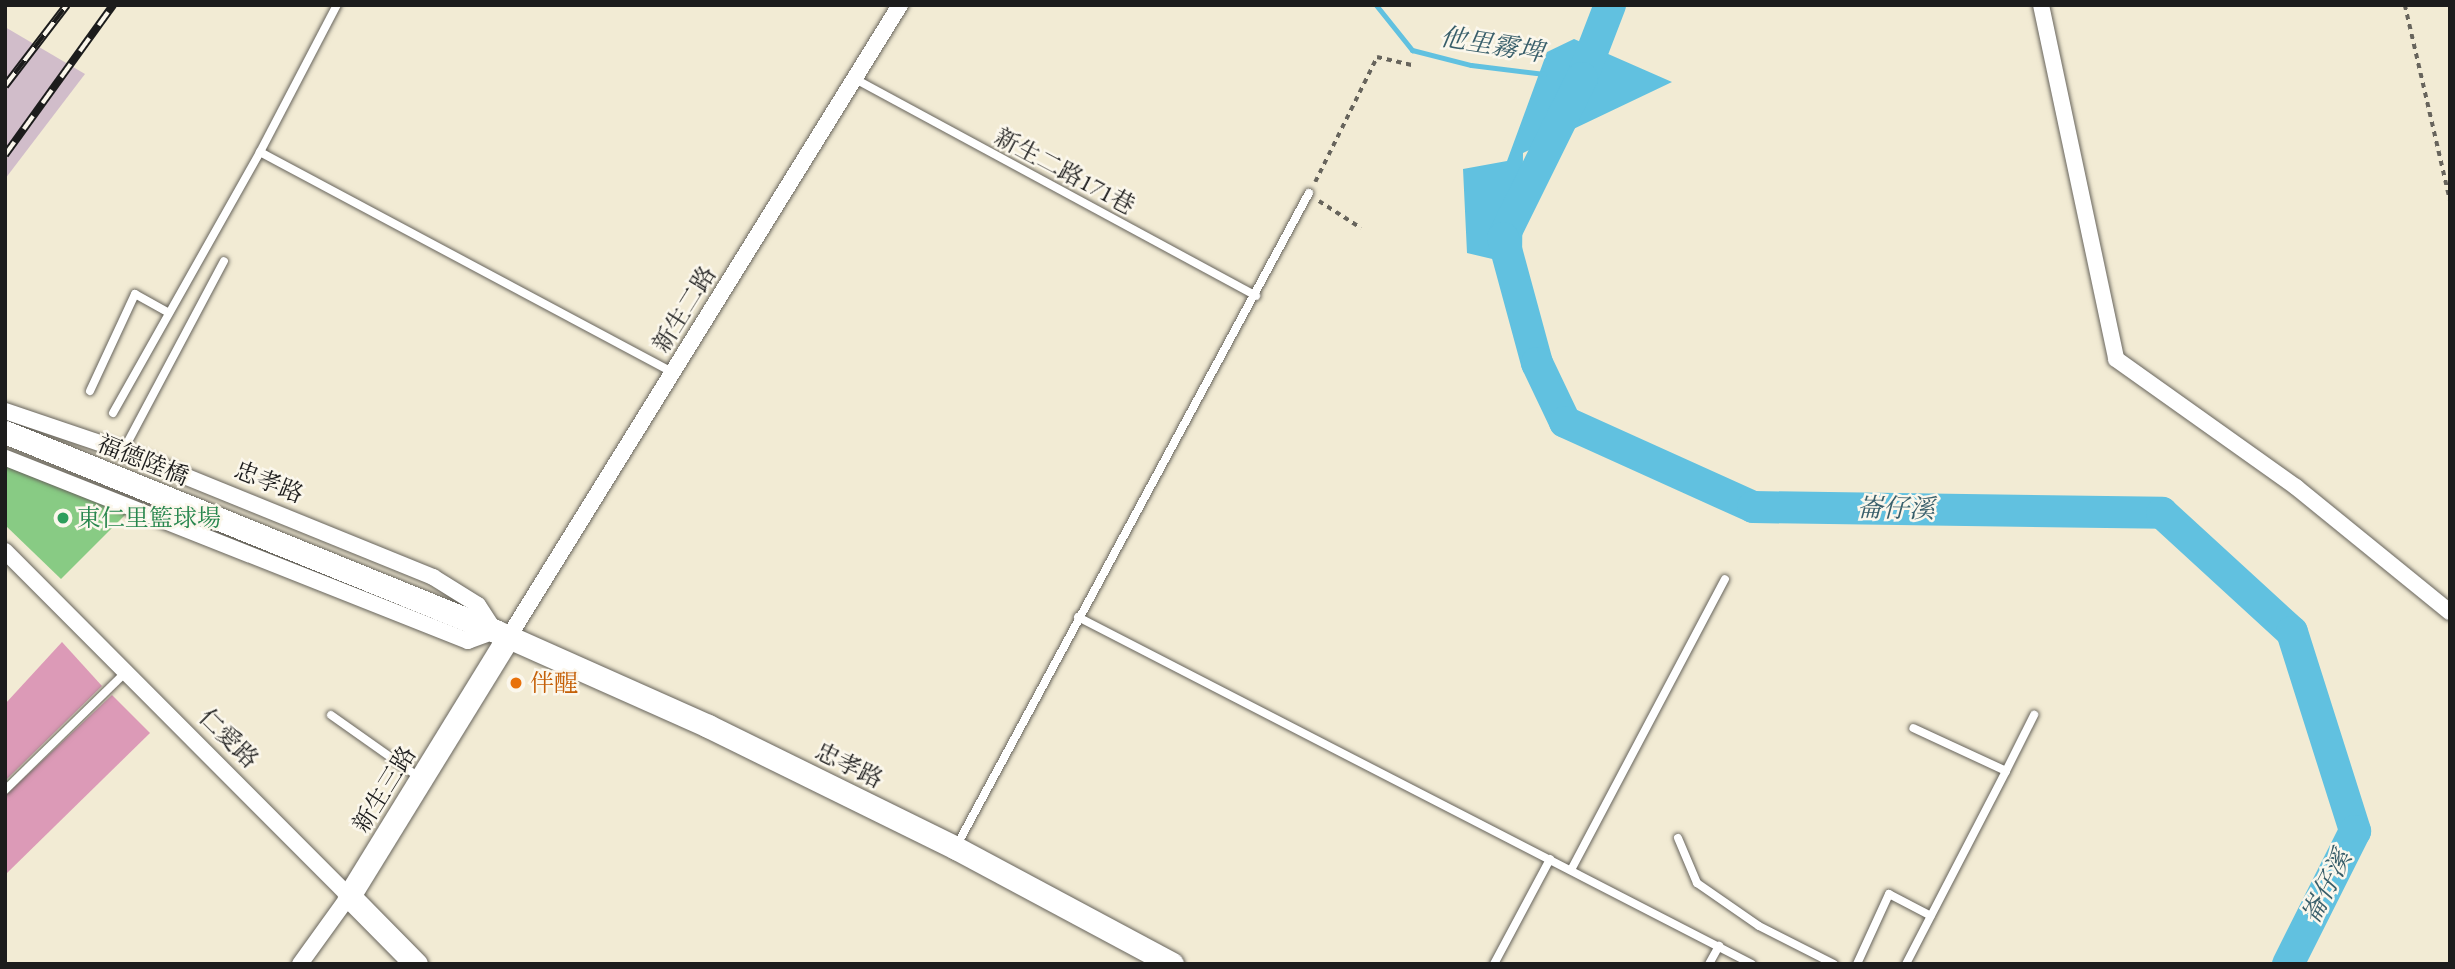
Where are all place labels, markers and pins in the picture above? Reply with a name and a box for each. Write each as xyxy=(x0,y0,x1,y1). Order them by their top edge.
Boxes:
place label: 東仁里籃球場 xyxy=(77,504,221,532)
marker: 東仁里籃球場 xyxy=(55,510,71,526)
place label: 伴醒 xyxy=(530,669,578,697)
marker: 伴醒 xyxy=(508,675,524,691)

